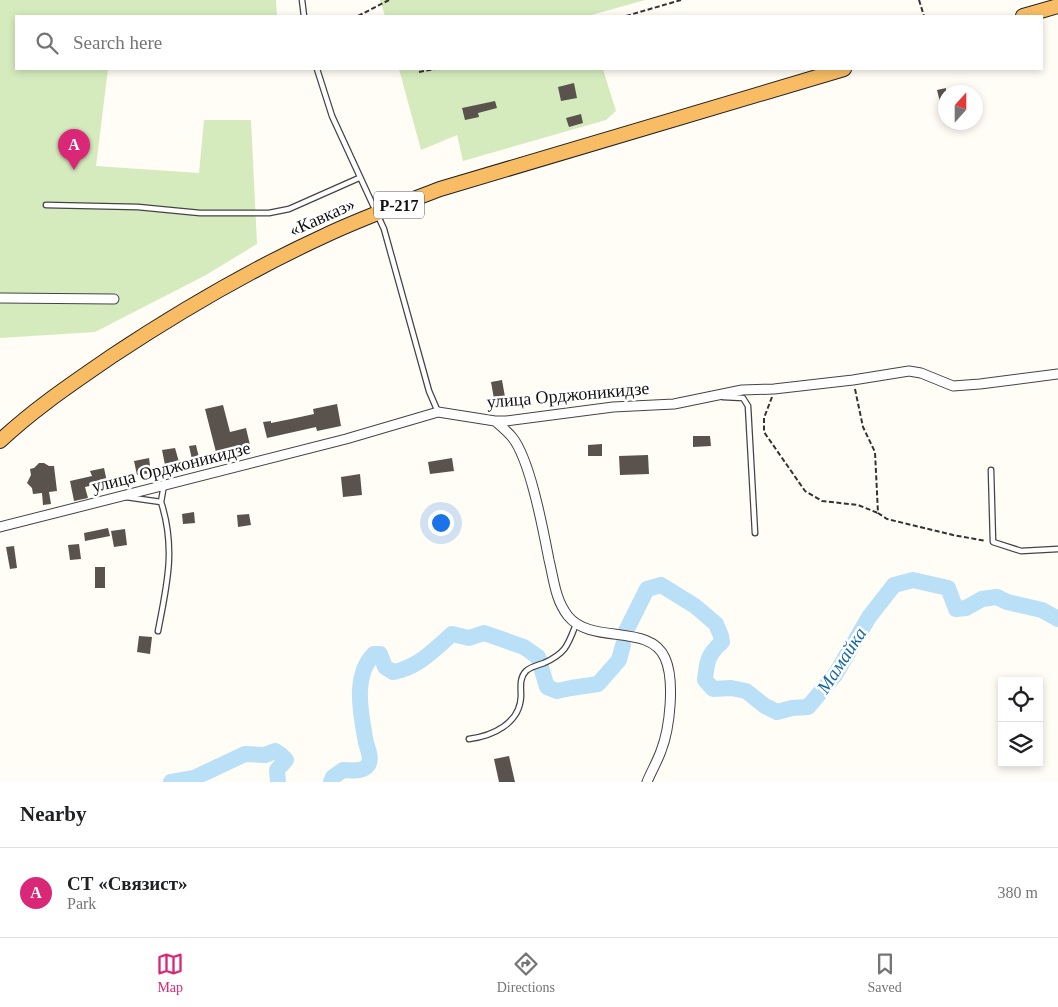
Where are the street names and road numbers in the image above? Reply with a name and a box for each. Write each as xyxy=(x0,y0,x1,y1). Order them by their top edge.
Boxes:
road number: Р-217 xyxy=(374,192,424,218)
street label: «Кавказ» xyxy=(286,194,358,240)
street label: улица Орджоникидзе xyxy=(486,378,650,412)
street label: улица Орджоникидзе xyxy=(90,438,252,496)

